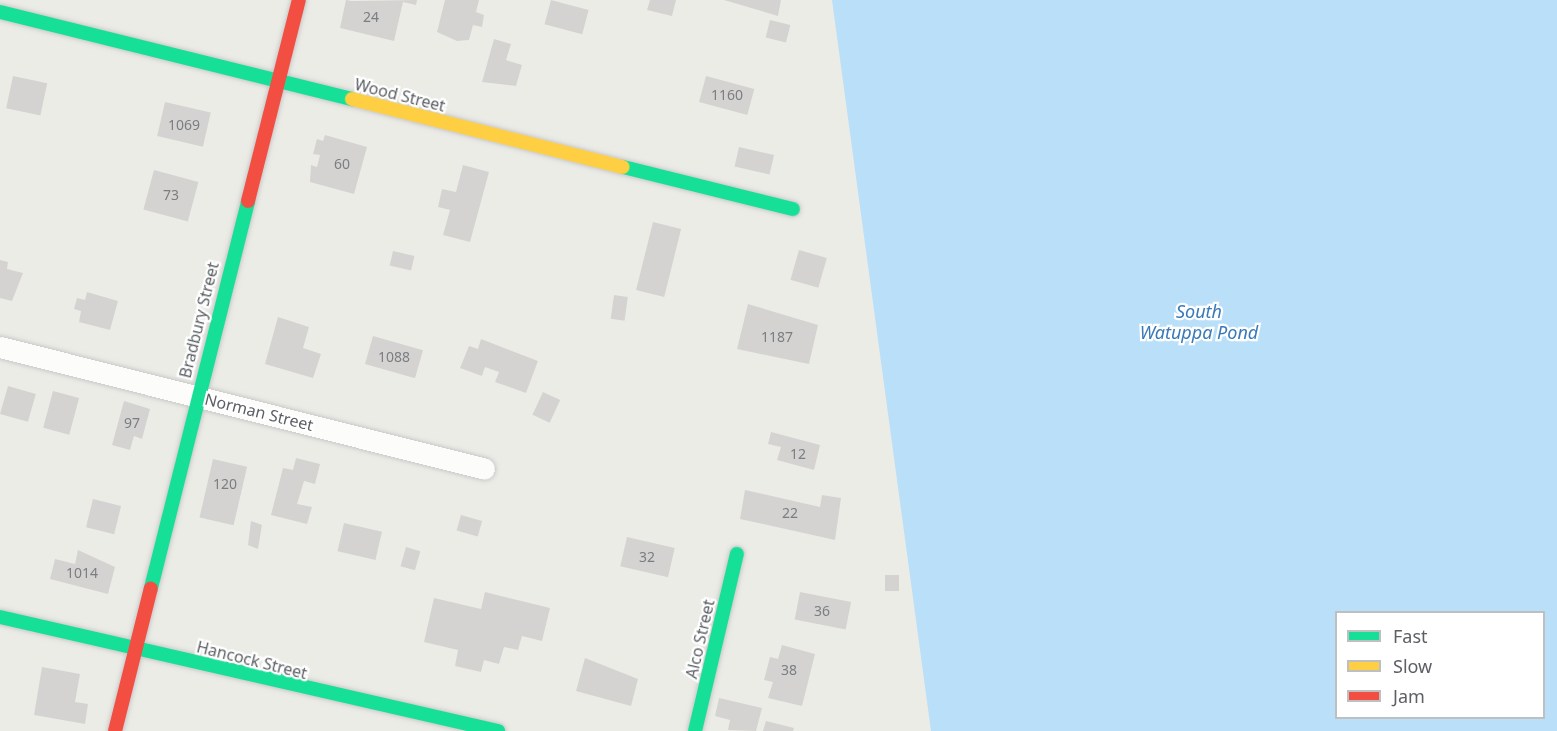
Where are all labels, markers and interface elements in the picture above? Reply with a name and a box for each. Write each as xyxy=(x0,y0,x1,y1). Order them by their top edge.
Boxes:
house number: 24 xyxy=(363,9,379,25)
street label: Wood Street xyxy=(353,74,447,116)
house number: 1160 xyxy=(711,87,743,103)
house number: 1069 xyxy=(168,117,200,133)
house number: 60 xyxy=(334,156,350,172)
house number: 73 xyxy=(163,187,179,203)
street label: Bradbury Street xyxy=(175,260,223,380)
water label: South Watuppa Pond xyxy=(1140,301,1258,344)
house number: 1187 xyxy=(761,329,793,345)
house number: 1088 xyxy=(378,349,410,365)
street label: Norman Street xyxy=(203,389,315,435)
house number: 97 xyxy=(124,415,140,431)
house number: 12 xyxy=(790,446,806,462)
house number: 120 xyxy=(213,476,237,492)
house number: 22 xyxy=(782,505,798,521)
house number: 32 xyxy=(639,549,655,565)
house number: 1014 xyxy=(66,565,98,581)
street label: Alco Street xyxy=(682,598,718,680)
house number: 36 xyxy=(814,603,830,619)
legend xyxy=(1335,611,1545,719)
text: Fast xyxy=(1393,624,1428,648)
street label: Hancock Street xyxy=(195,637,309,683)
text: Slow xyxy=(1393,654,1432,678)
house number: 38 xyxy=(781,662,797,678)
text: Jam xyxy=(1393,684,1425,708)

